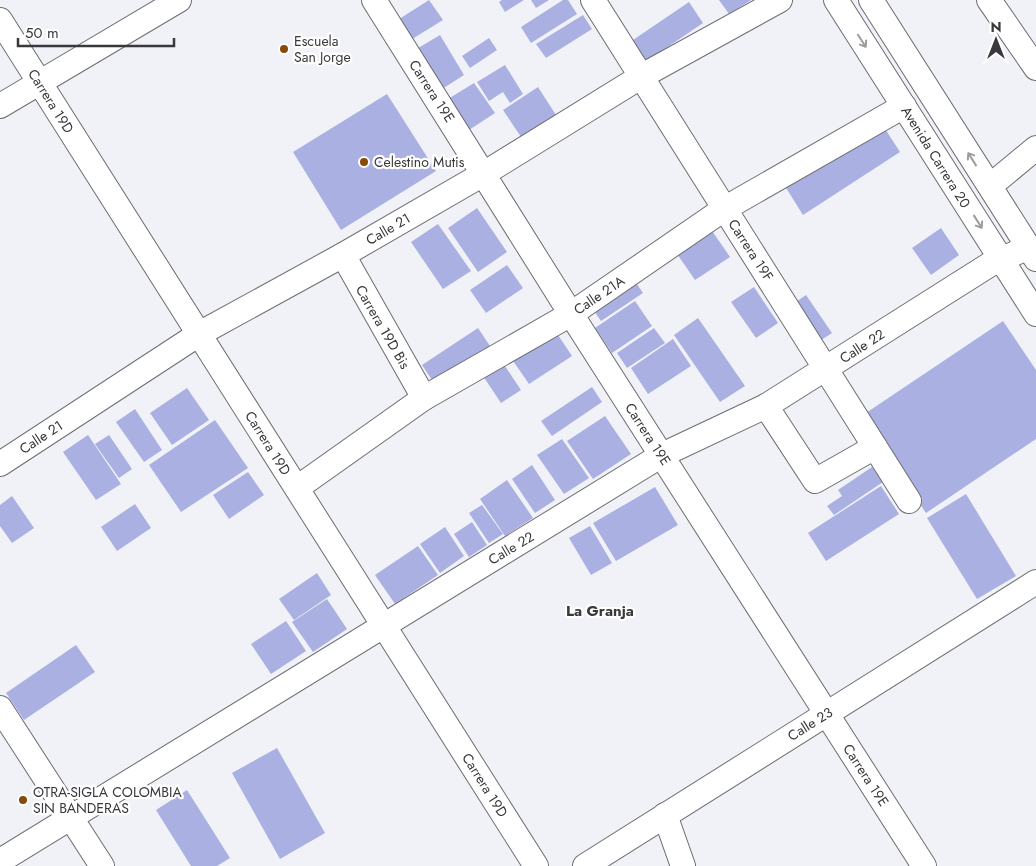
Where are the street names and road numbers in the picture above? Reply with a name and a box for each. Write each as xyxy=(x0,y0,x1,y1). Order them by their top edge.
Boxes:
street label: Carrera 19E xyxy=(404,56,460,126)
street label: Carrera 19D xyxy=(23,65,79,137)
street label: Avenida Carrera 20 xyxy=(897,102,975,212)
street label: Calle 21 xyxy=(362,208,414,250)
street label: Carrera 19F xyxy=(724,215,778,285)
street label: Calle 21A xyxy=(569,270,629,319)
street label: Carrera 19D Bis xyxy=(351,281,415,373)
street label: Calle 22 xyxy=(836,324,888,368)
street label: Carrera 19E xyxy=(620,399,676,469)
street label: Carrera 19D xyxy=(240,407,296,479)
street label: Calle 21 xyxy=(15,415,67,459)
street label: Calle 22 xyxy=(484,527,538,569)
street label: Calle 23 xyxy=(784,702,837,746)
street label: Carrera 19E xyxy=(838,740,894,810)
street label: Carrera 19D xyxy=(457,749,513,821)

